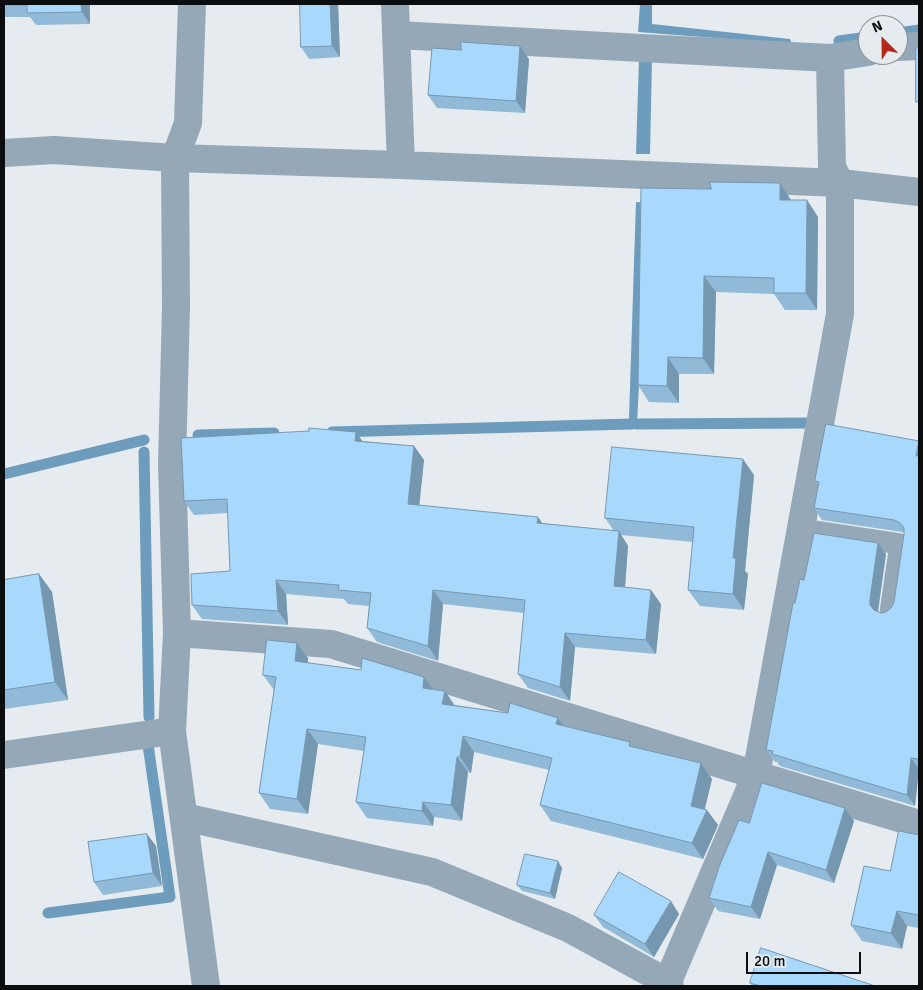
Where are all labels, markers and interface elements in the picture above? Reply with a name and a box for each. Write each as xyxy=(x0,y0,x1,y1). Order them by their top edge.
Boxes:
north arrow xyxy=(858,15,908,65)
text: N xyxy=(870,17,885,36)
scale bar xyxy=(748,942,863,974)
text: 20 m xyxy=(754,952,785,970)

